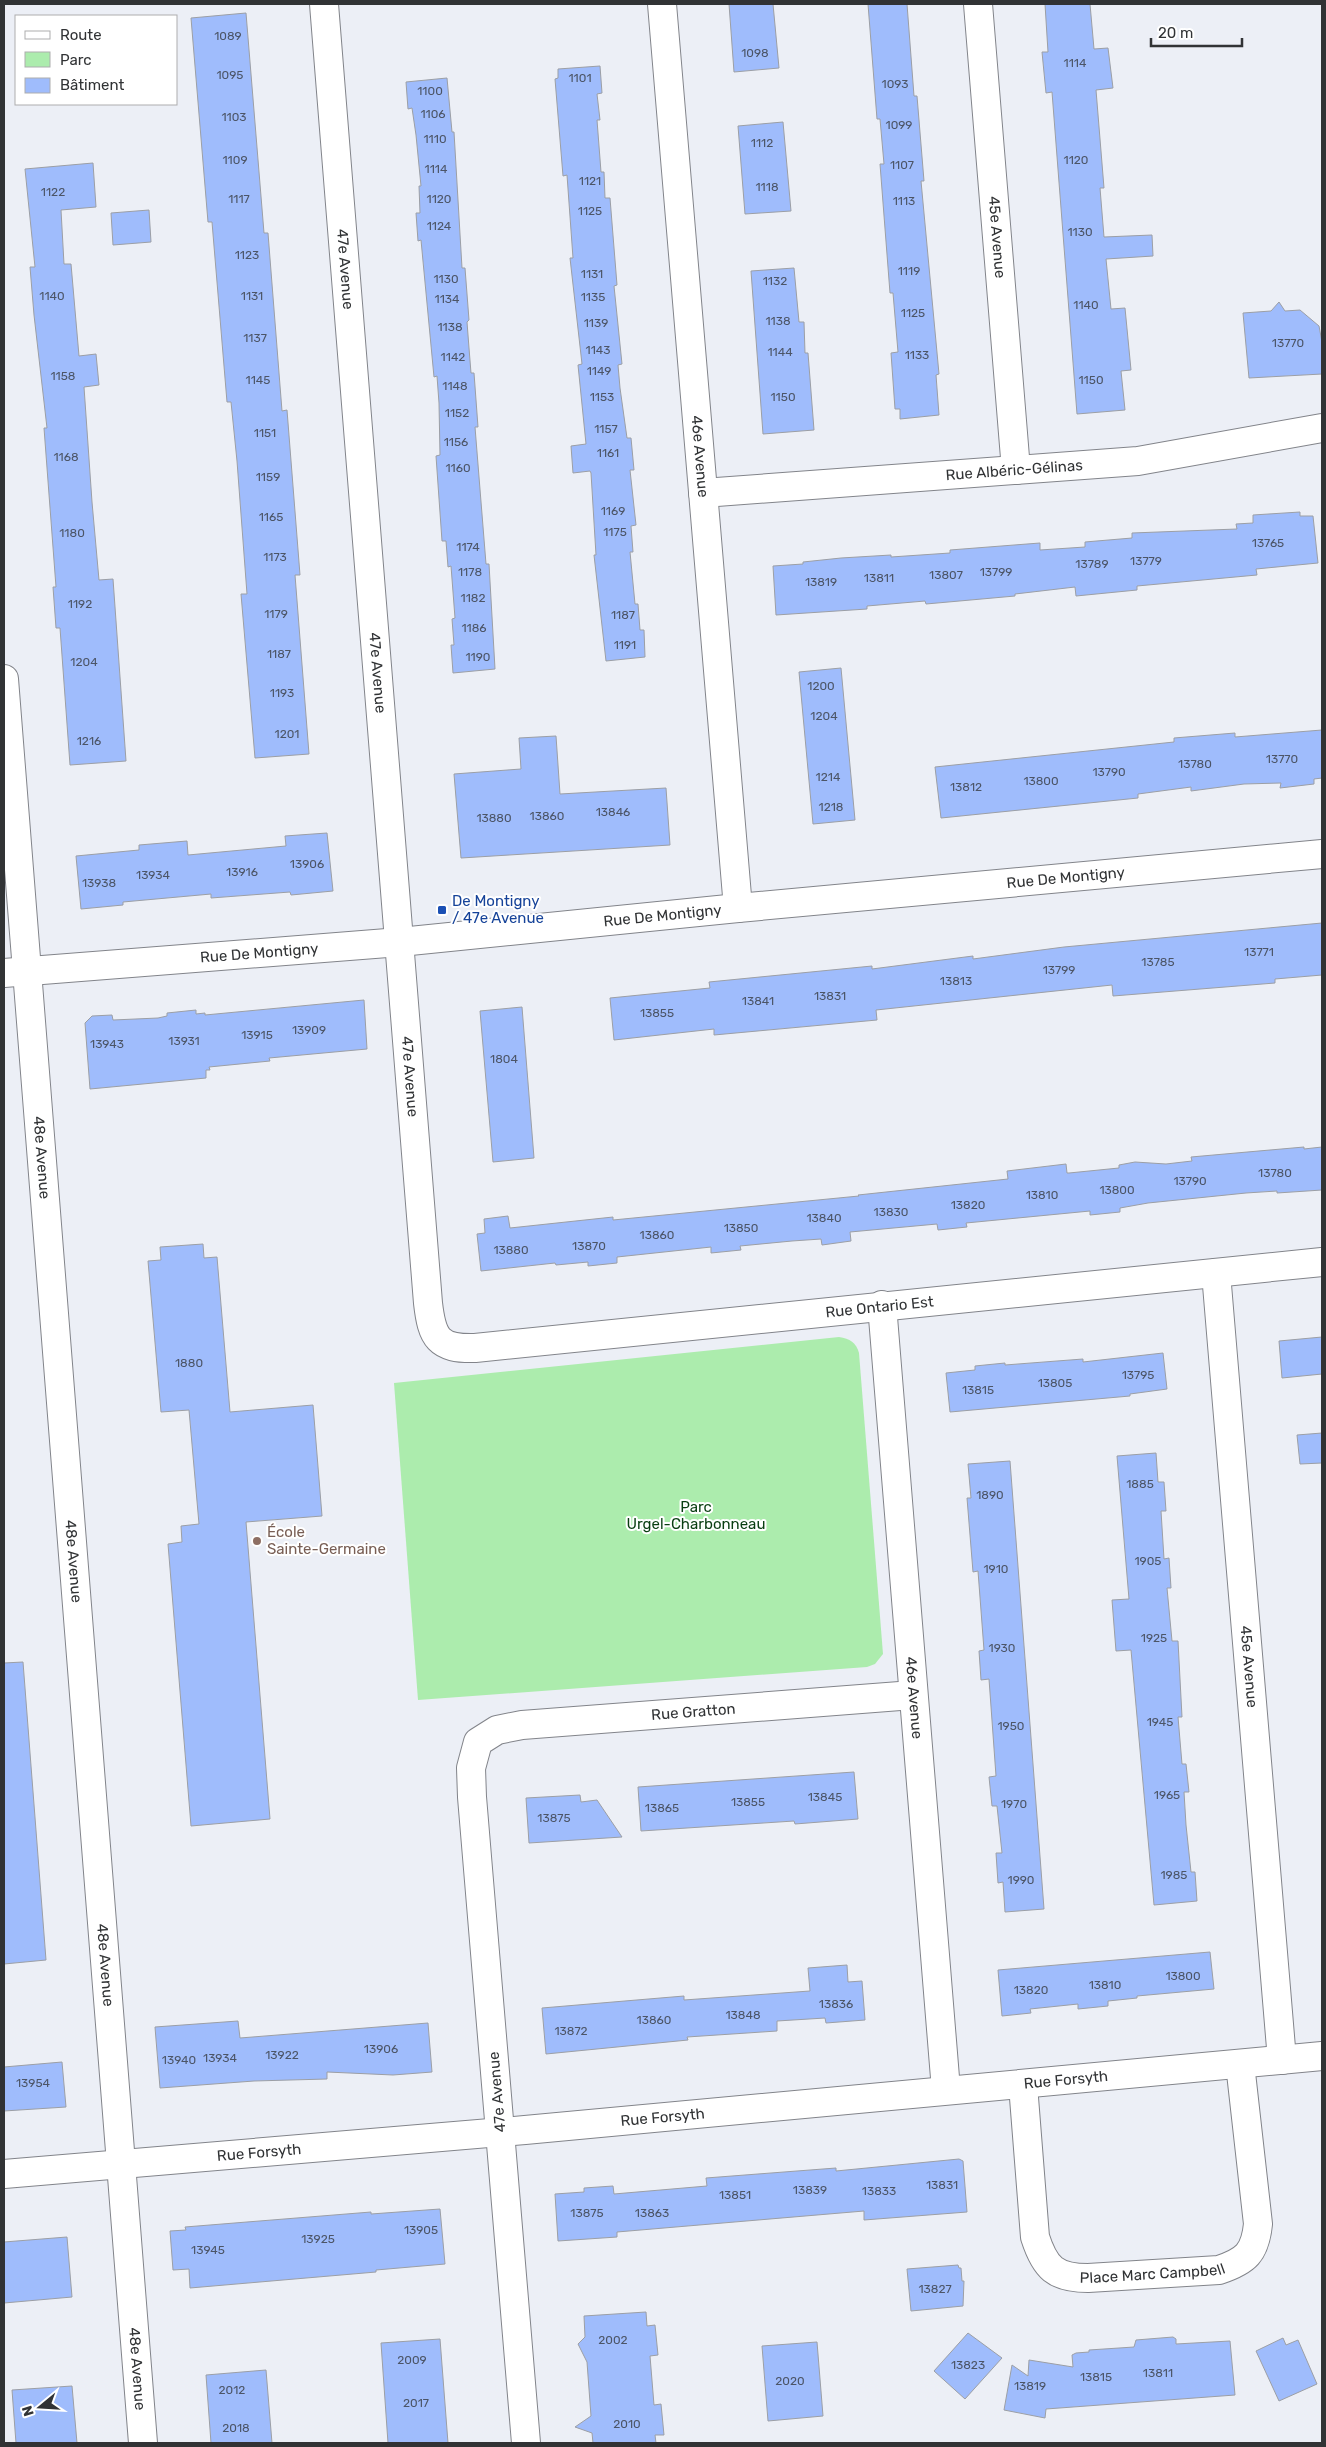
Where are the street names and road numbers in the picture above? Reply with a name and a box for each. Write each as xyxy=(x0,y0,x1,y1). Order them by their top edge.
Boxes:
street label: 45e Avenue xyxy=(985,195,1009,279)
street label: 47e Avenue xyxy=(333,228,357,310)
street label: 46e Avenue xyxy=(688,414,712,498)
street label: Rue Albéric-Gélinas xyxy=(945,456,1084,484)
street label: 47e Avenue xyxy=(365,632,390,714)
street label: Rue De Montigny xyxy=(1006,863,1126,892)
street label: Rue De Montigny xyxy=(603,901,722,930)
street label: Rue De Montigny xyxy=(199,939,319,967)
street label: 47e Avenue xyxy=(398,1035,422,1118)
street label: 48e Avenue xyxy=(29,1115,54,1200)
street label: Rue Ontario Est xyxy=(825,1292,935,1321)
street label: 48e Avenue xyxy=(61,1519,86,1603)
street label: 45e Avenue xyxy=(1237,1625,1261,1708)
street label: 46e Avenue xyxy=(902,1656,926,1740)
street label: Rue Gratton xyxy=(651,1700,736,1724)
street label: 48e Avenue xyxy=(93,1923,118,2007)
street label: 47e Avenue xyxy=(485,2051,509,2133)
street label: Rue Forsyth xyxy=(1023,2067,1109,2093)
street label: Rue Forsyth xyxy=(620,2104,705,2130)
street label: Rue Forsyth xyxy=(216,2140,302,2165)
street label: Place Marc Campbell xyxy=(1080,2260,1227,2287)
street label: 48e Avenue xyxy=(125,2327,149,2411)

